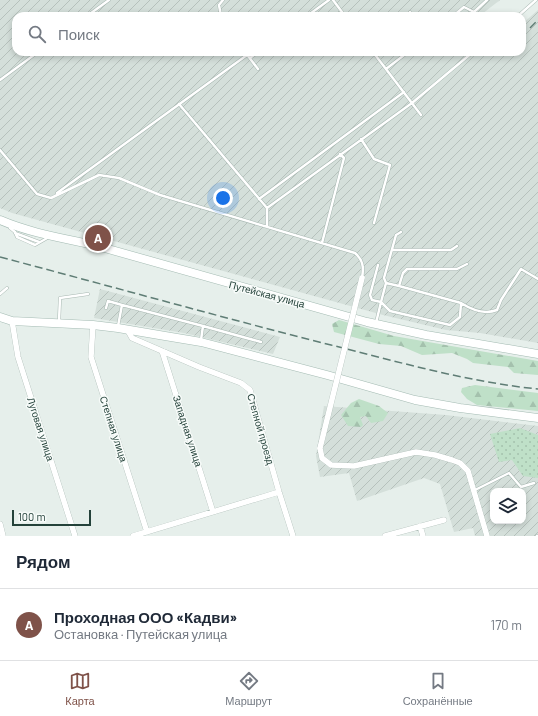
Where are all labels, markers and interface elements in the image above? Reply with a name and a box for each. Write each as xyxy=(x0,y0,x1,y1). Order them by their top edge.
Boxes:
search box xyxy=(12,12,526,56)
icon: search xyxy=(26,23,48,45)
text: Поиск xyxy=(58,25,100,43)
your location xyxy=(213,188,233,208)
pin: A xyxy=(85,223,111,253)
street label: Путейская улица xyxy=(228,278,307,310)
street label: Степной проезд xyxy=(245,392,277,466)
street label: Степная улица xyxy=(98,394,130,464)
street label: Западная улица xyxy=(171,394,205,469)
street label: Луговая улица xyxy=(25,396,57,463)
map controls xyxy=(490,488,526,524)
button: layers xyxy=(490,488,526,524)
scale bar xyxy=(12,508,91,527)
text: 100 m xyxy=(18,510,46,523)
text: Рядом xyxy=(16,551,71,571)
text: Проходная ООО «Кадви» xyxy=(54,608,237,626)
text: A xyxy=(25,617,33,633)
text: 170 m xyxy=(491,617,522,633)
text: Остановка · Путейская улица xyxy=(54,626,227,642)
tab: Карта xyxy=(65,670,95,707)
tab: Маршрут xyxy=(225,670,272,707)
tab: Сохранённые xyxy=(403,670,473,707)

